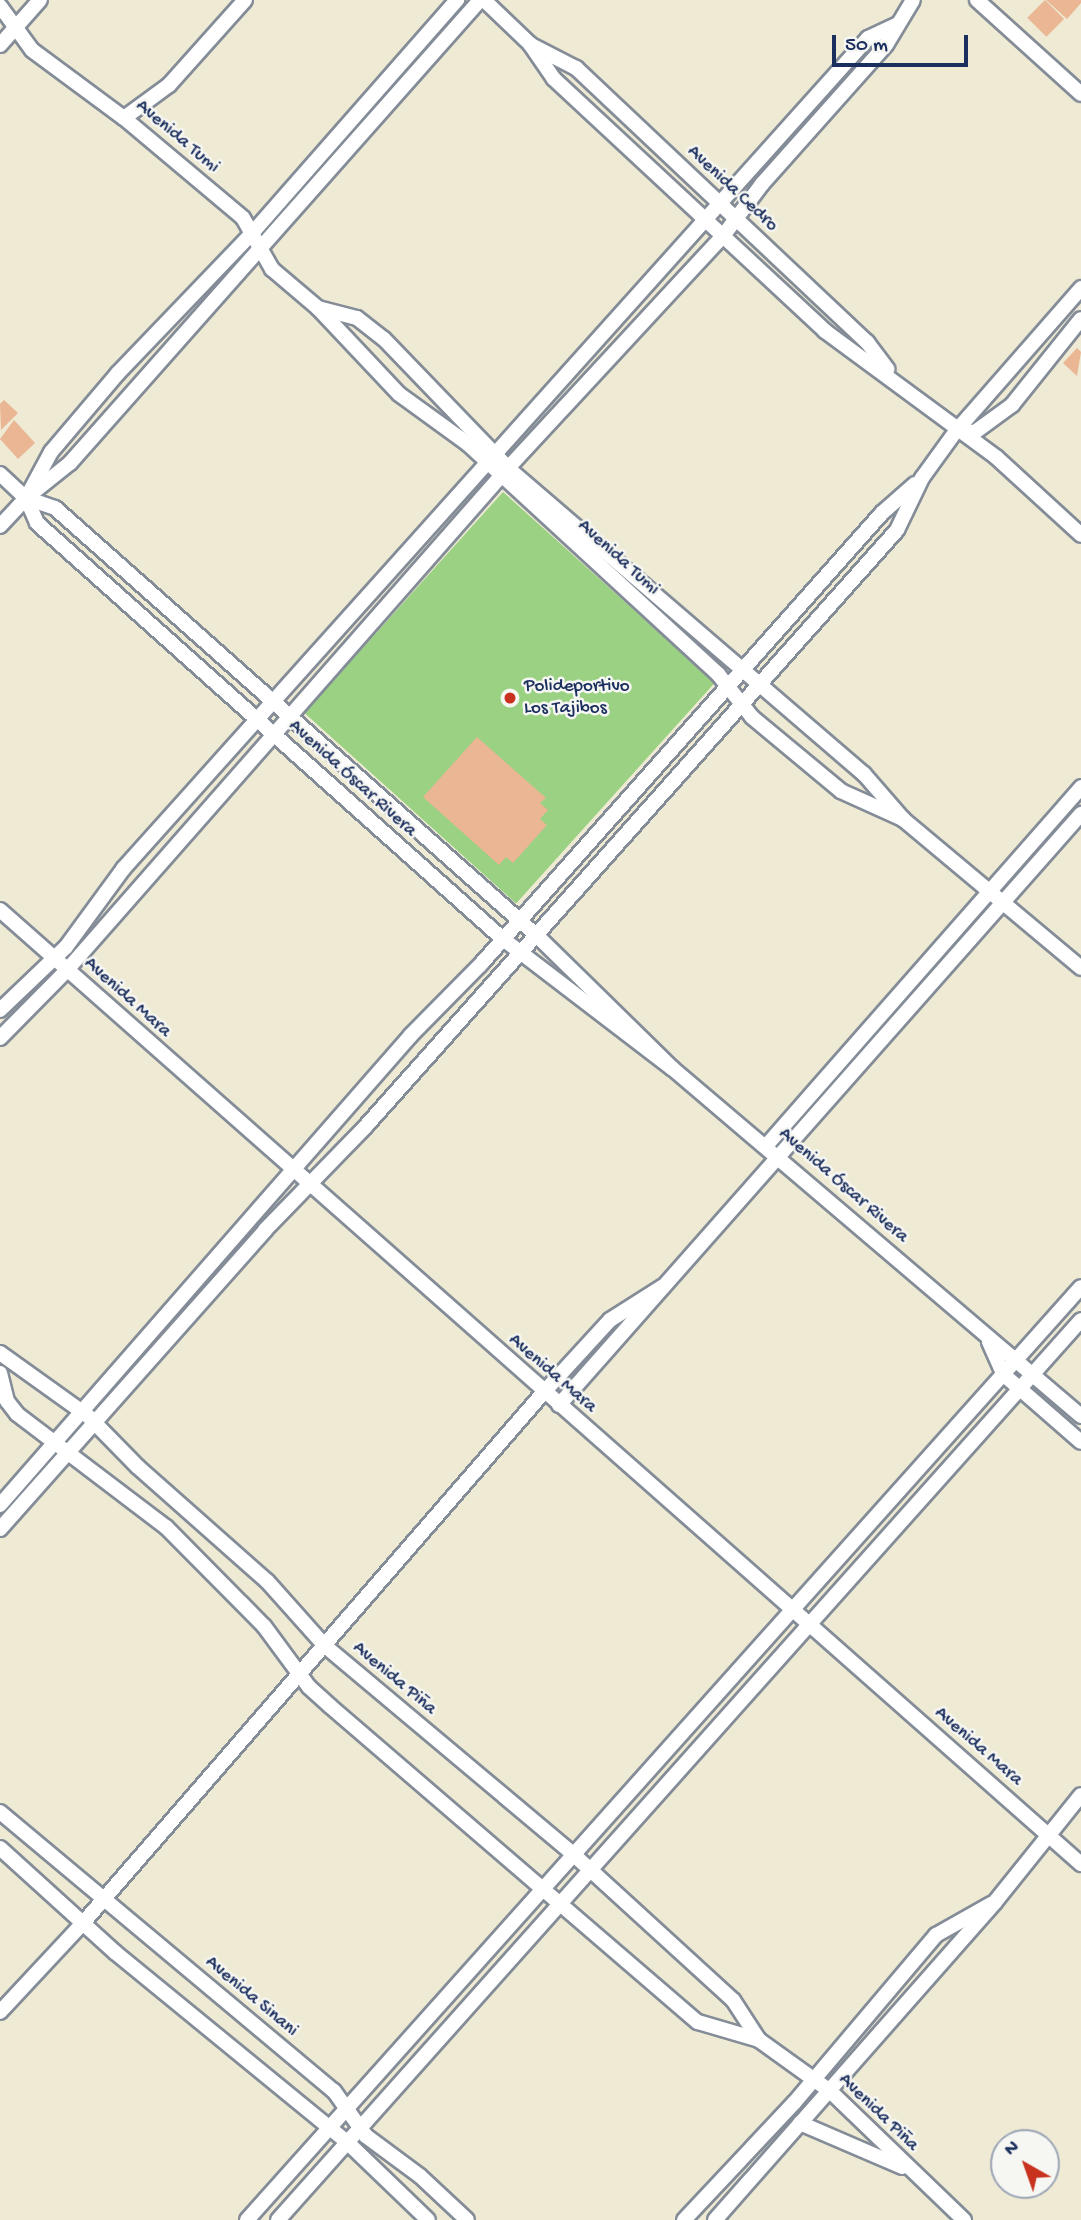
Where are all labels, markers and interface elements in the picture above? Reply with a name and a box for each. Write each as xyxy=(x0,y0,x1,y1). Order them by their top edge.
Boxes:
scale bar xyxy=(836,21,972,65)
text: 50 m xyxy=(845,34,888,59)
street label: Avenida Tumi xyxy=(130,95,224,179)
street label: Avenida Cedro xyxy=(682,141,782,237)
street label: Avenida Tumi xyxy=(572,515,664,601)
place label: Polideportivo Los Tajibos xyxy=(524,676,630,720)
marker: Polideportivo Los Tajibos xyxy=(502,690,518,706)
street label: Avenida Óscar Rivera xyxy=(283,715,421,843)
street label: Avenida Mara xyxy=(79,953,175,1043)
street label: Avenida Óscar Rivera xyxy=(773,1123,913,1249)
street label: Avenida Mara xyxy=(503,1329,601,1419)
street label: Avenida Piña xyxy=(347,1637,441,1721)
street label: Avenida Mara xyxy=(929,1702,1027,1792)
street label: Avenida Sinani xyxy=(200,1952,302,2042)
street label: Avenida Piña xyxy=(833,2069,923,2157)
north arrow xyxy=(990,2129,1060,2199)
text: N xyxy=(1000,2136,1025,2162)

